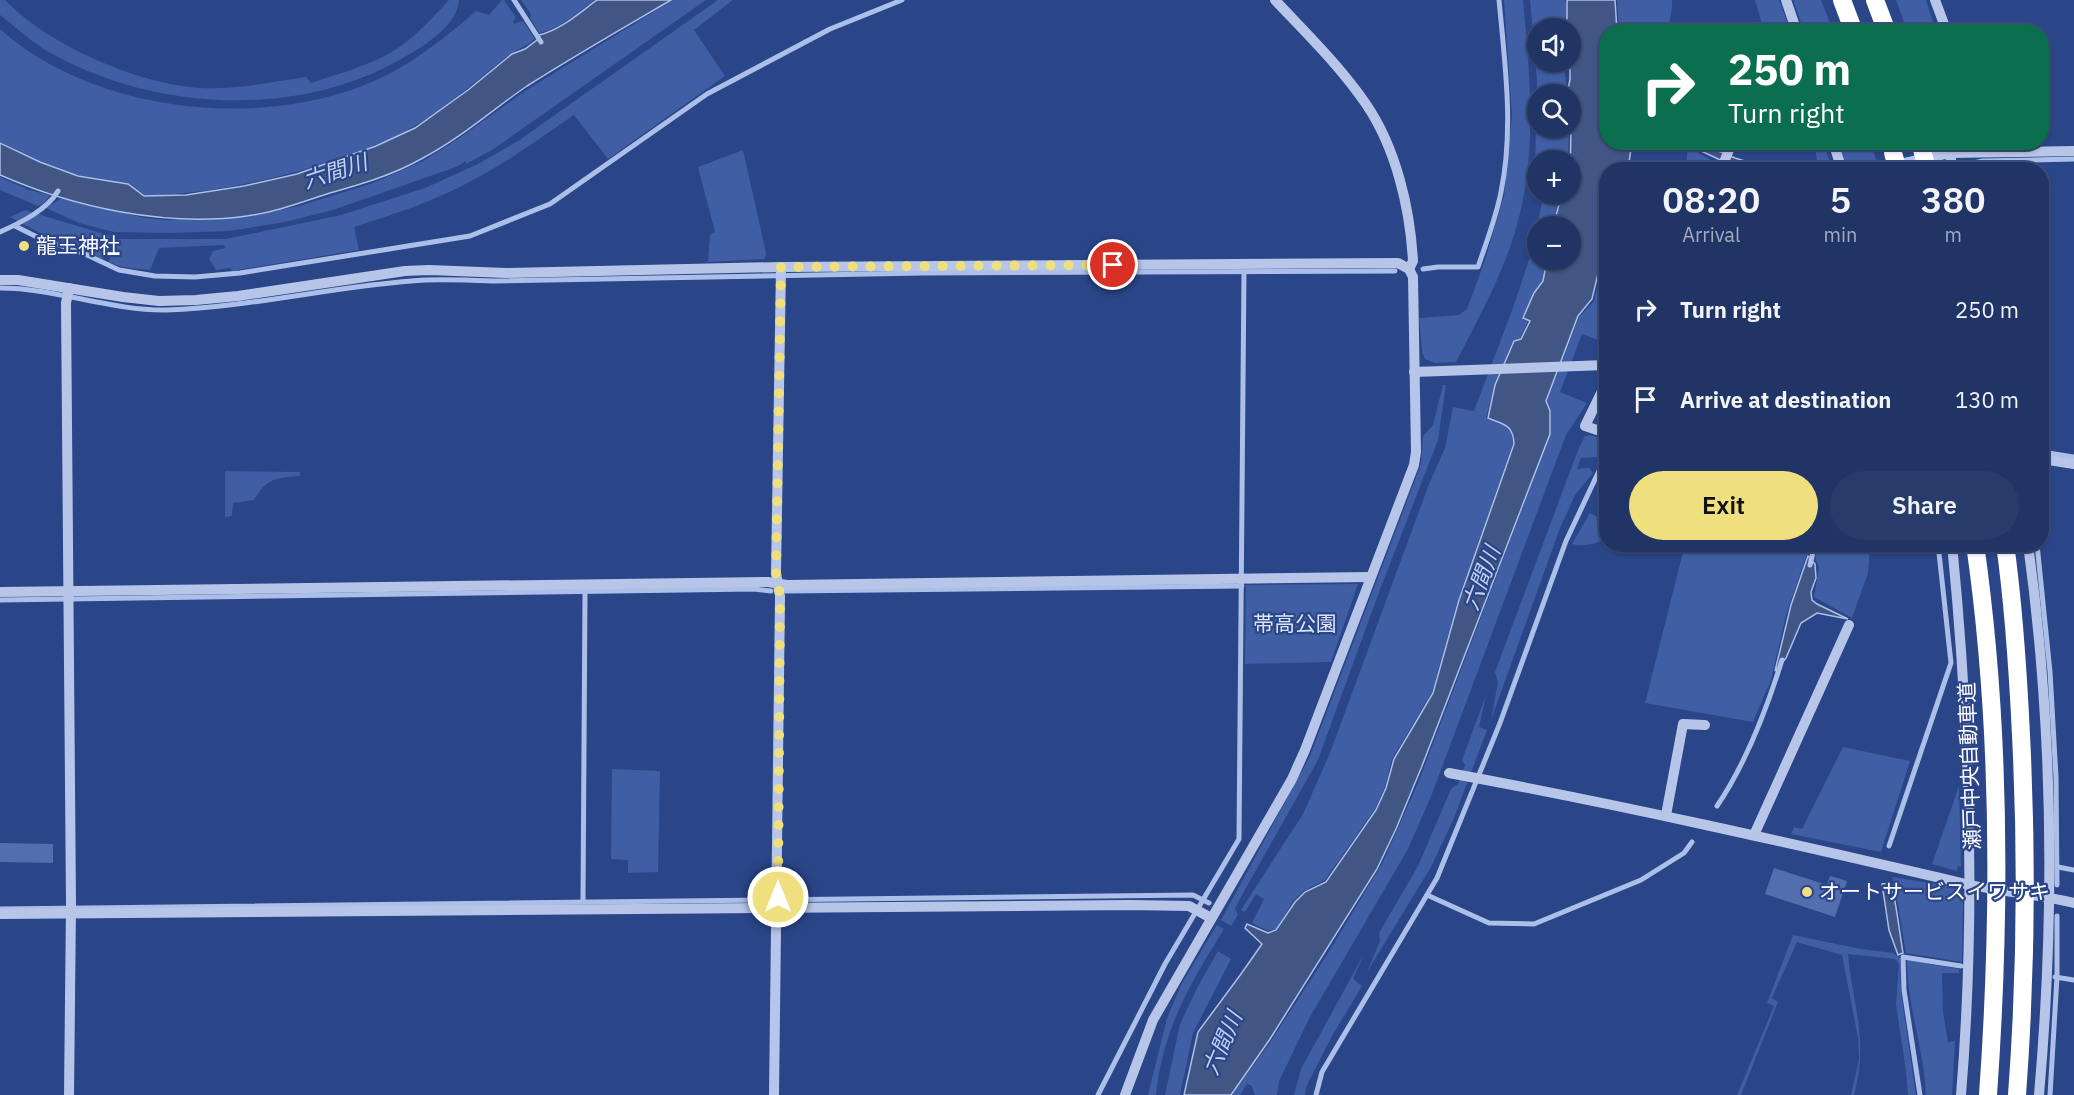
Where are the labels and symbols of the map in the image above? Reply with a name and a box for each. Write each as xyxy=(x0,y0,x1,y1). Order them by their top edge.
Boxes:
water label: 六間川 xyxy=(299,146,373,195)
place label: 龍王神社 xyxy=(36,231,120,259)
marker: 龍王神社 xyxy=(17,239,31,253)
pin xyxy=(1087,239,1138,290)
water label: 六間川 xyxy=(1455,540,1507,614)
park label: 帯高公園 xyxy=(1253,609,1337,637)
street label: 瀬戸中央自動車道 xyxy=(1952,682,1986,850)
position arrow xyxy=(746,865,810,929)
place label: オートサービスイワサキ xyxy=(1819,877,2050,905)
marker: オートサービスイワサキ xyxy=(1800,885,1814,899)
water label: 六間川 xyxy=(1195,1005,1249,1079)

